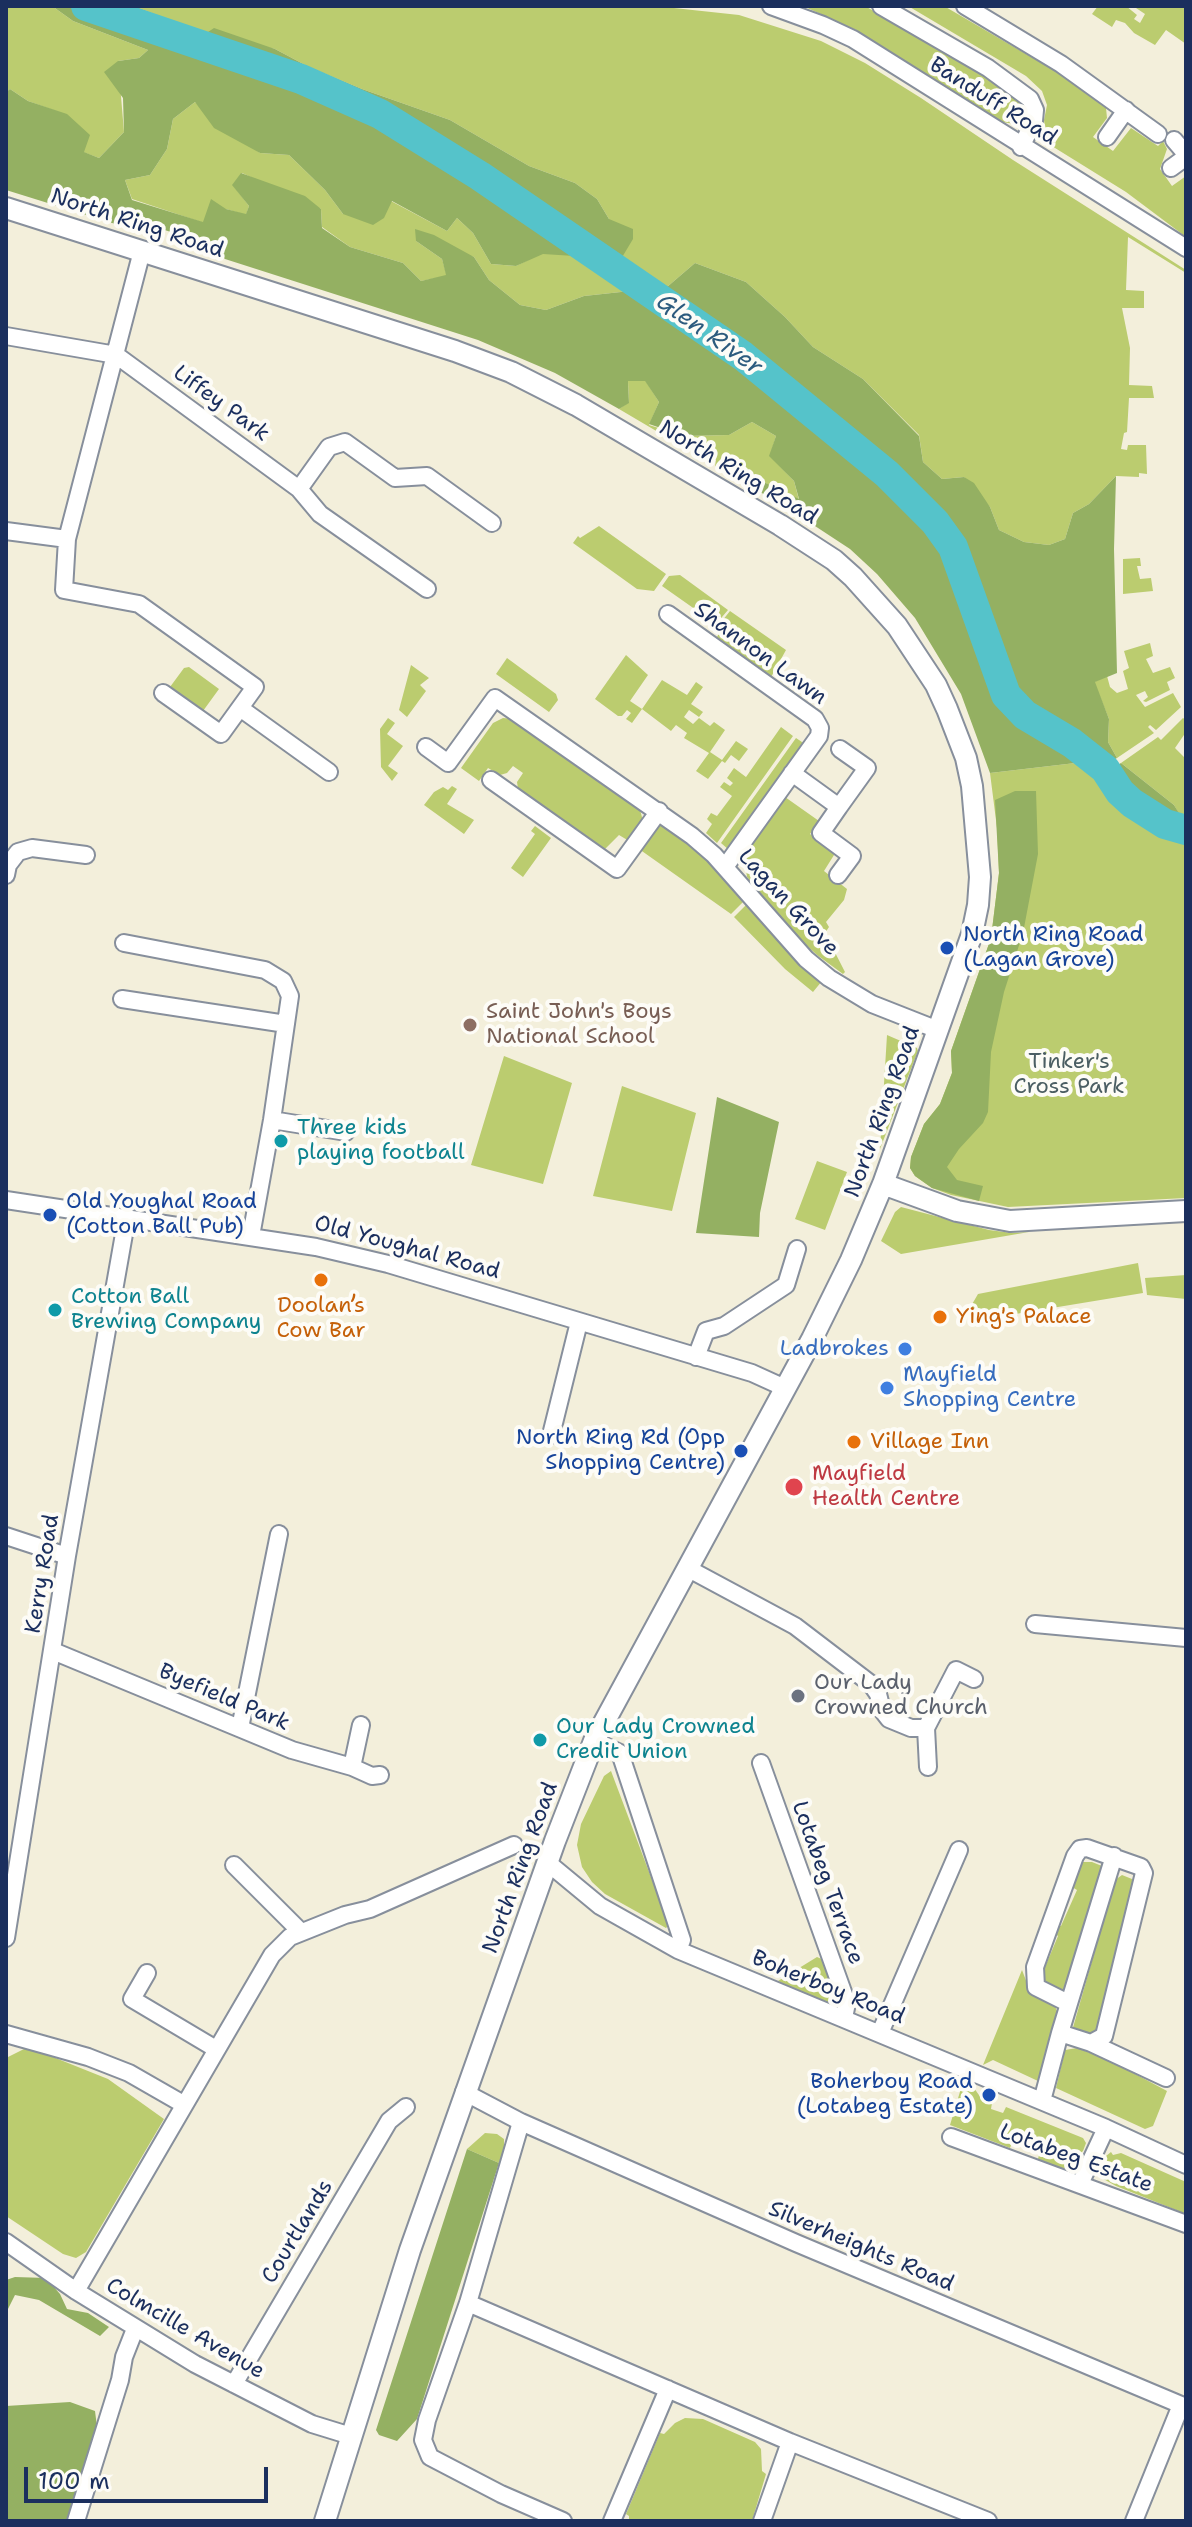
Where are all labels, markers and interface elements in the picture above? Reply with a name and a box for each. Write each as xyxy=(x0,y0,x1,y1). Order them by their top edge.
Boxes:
street label: Banduff Road xyxy=(924,52,1062,152)
street label: North Ring Road xyxy=(47,184,227,264)
water label: Glen River xyxy=(650,288,768,382)
street label: Liffey Park xyxy=(168,360,274,448)
street label: North Ring Road xyxy=(654,415,822,531)
street label: Shannon Lawn xyxy=(688,597,832,711)
street label: Lagan Grove xyxy=(732,844,844,962)
place label: North Ring Road (Lagan Grove) xyxy=(963,922,1143,974)
marker: North Ring Road (Lagan Grove) xyxy=(938,939,956,957)
place label: Saint John's Boys National School xyxy=(486,999,672,1050)
marker: Saint John's Boys National School xyxy=(461,1016,479,1034)
street label: North Ring Road xyxy=(840,1023,926,1201)
park label: Tinker's Cross Park xyxy=(1013,1049,1125,1100)
place label: Three kids playing football xyxy=(297,1115,464,1166)
marker: Three kids playing football xyxy=(272,1132,290,1150)
place label: Old Youghal Road (Cotton Ball Pub) xyxy=(66,1189,257,1240)
marker: Old Youghal Road (Cotton Ball Pub) xyxy=(41,1206,59,1224)
street label: Old Youghal Road xyxy=(311,1211,503,1285)
marker: Doolan’s Cow Bar xyxy=(312,1271,330,1289)
place label: Cotton Ball Brewing Company xyxy=(71,1284,262,1336)
place label: Doolan’s Cow Bar xyxy=(276,1293,366,1344)
marker: Cotton Ball Brewing Company xyxy=(46,1301,64,1319)
place label: Ying's Palace xyxy=(956,1304,1092,1330)
marker: Ying's Palace xyxy=(931,1308,949,1326)
place label: Ladbrokes xyxy=(780,1336,889,1362)
marker: Ladbrokes xyxy=(896,1340,914,1358)
place label: Mayfield Shopping Centre xyxy=(903,1362,1076,1414)
marker: Mayfield Shopping Centre xyxy=(878,1379,896,1397)
place label: North Ring Rd (Opp Shopping Centre) xyxy=(516,1425,725,1476)
place label: Village Inn xyxy=(870,1429,989,1455)
marker: Village Inn xyxy=(845,1433,863,1451)
marker: North Ring Rd (Opp Shopping Centre) xyxy=(732,1442,750,1460)
place label: Mayfield Health Centre xyxy=(812,1461,960,1512)
marker: Mayfield Health Centre xyxy=(783,1476,805,1498)
street label: Kerry Road xyxy=(21,1512,65,1636)
street label: Byefield Park xyxy=(155,1659,293,1737)
place label: Our Lady Crowned Church xyxy=(814,1670,988,1722)
marker: Our Lady Crowned Church xyxy=(789,1687,807,1705)
place label: Our Lady Crowned Credit Union xyxy=(556,1714,755,1766)
marker: Our Lady Crowned Credit Union xyxy=(531,1731,549,1749)
street label: North Ring Road xyxy=(478,1779,564,1957)
street label: Lotabeg Terrace xyxy=(785,1798,869,1968)
street label: Boherboy Road xyxy=(748,1945,908,2031)
place label: Boherboy Road (Lotabeg Estate) xyxy=(797,2069,973,2120)
marker: Boherboy Road (Lotabeg Estate) xyxy=(980,2086,998,2104)
street label: Lotabeg Estate xyxy=(996,2119,1156,2199)
street label: Courtlands xyxy=(257,2175,339,2289)
street label: Silverheights Road xyxy=(764,2196,958,2298)
street label: Colmcille Avenue xyxy=(101,2273,269,2385)
scale bar xyxy=(28,2451,272,2501)
text: 100 m xyxy=(38,2465,110,2497)

